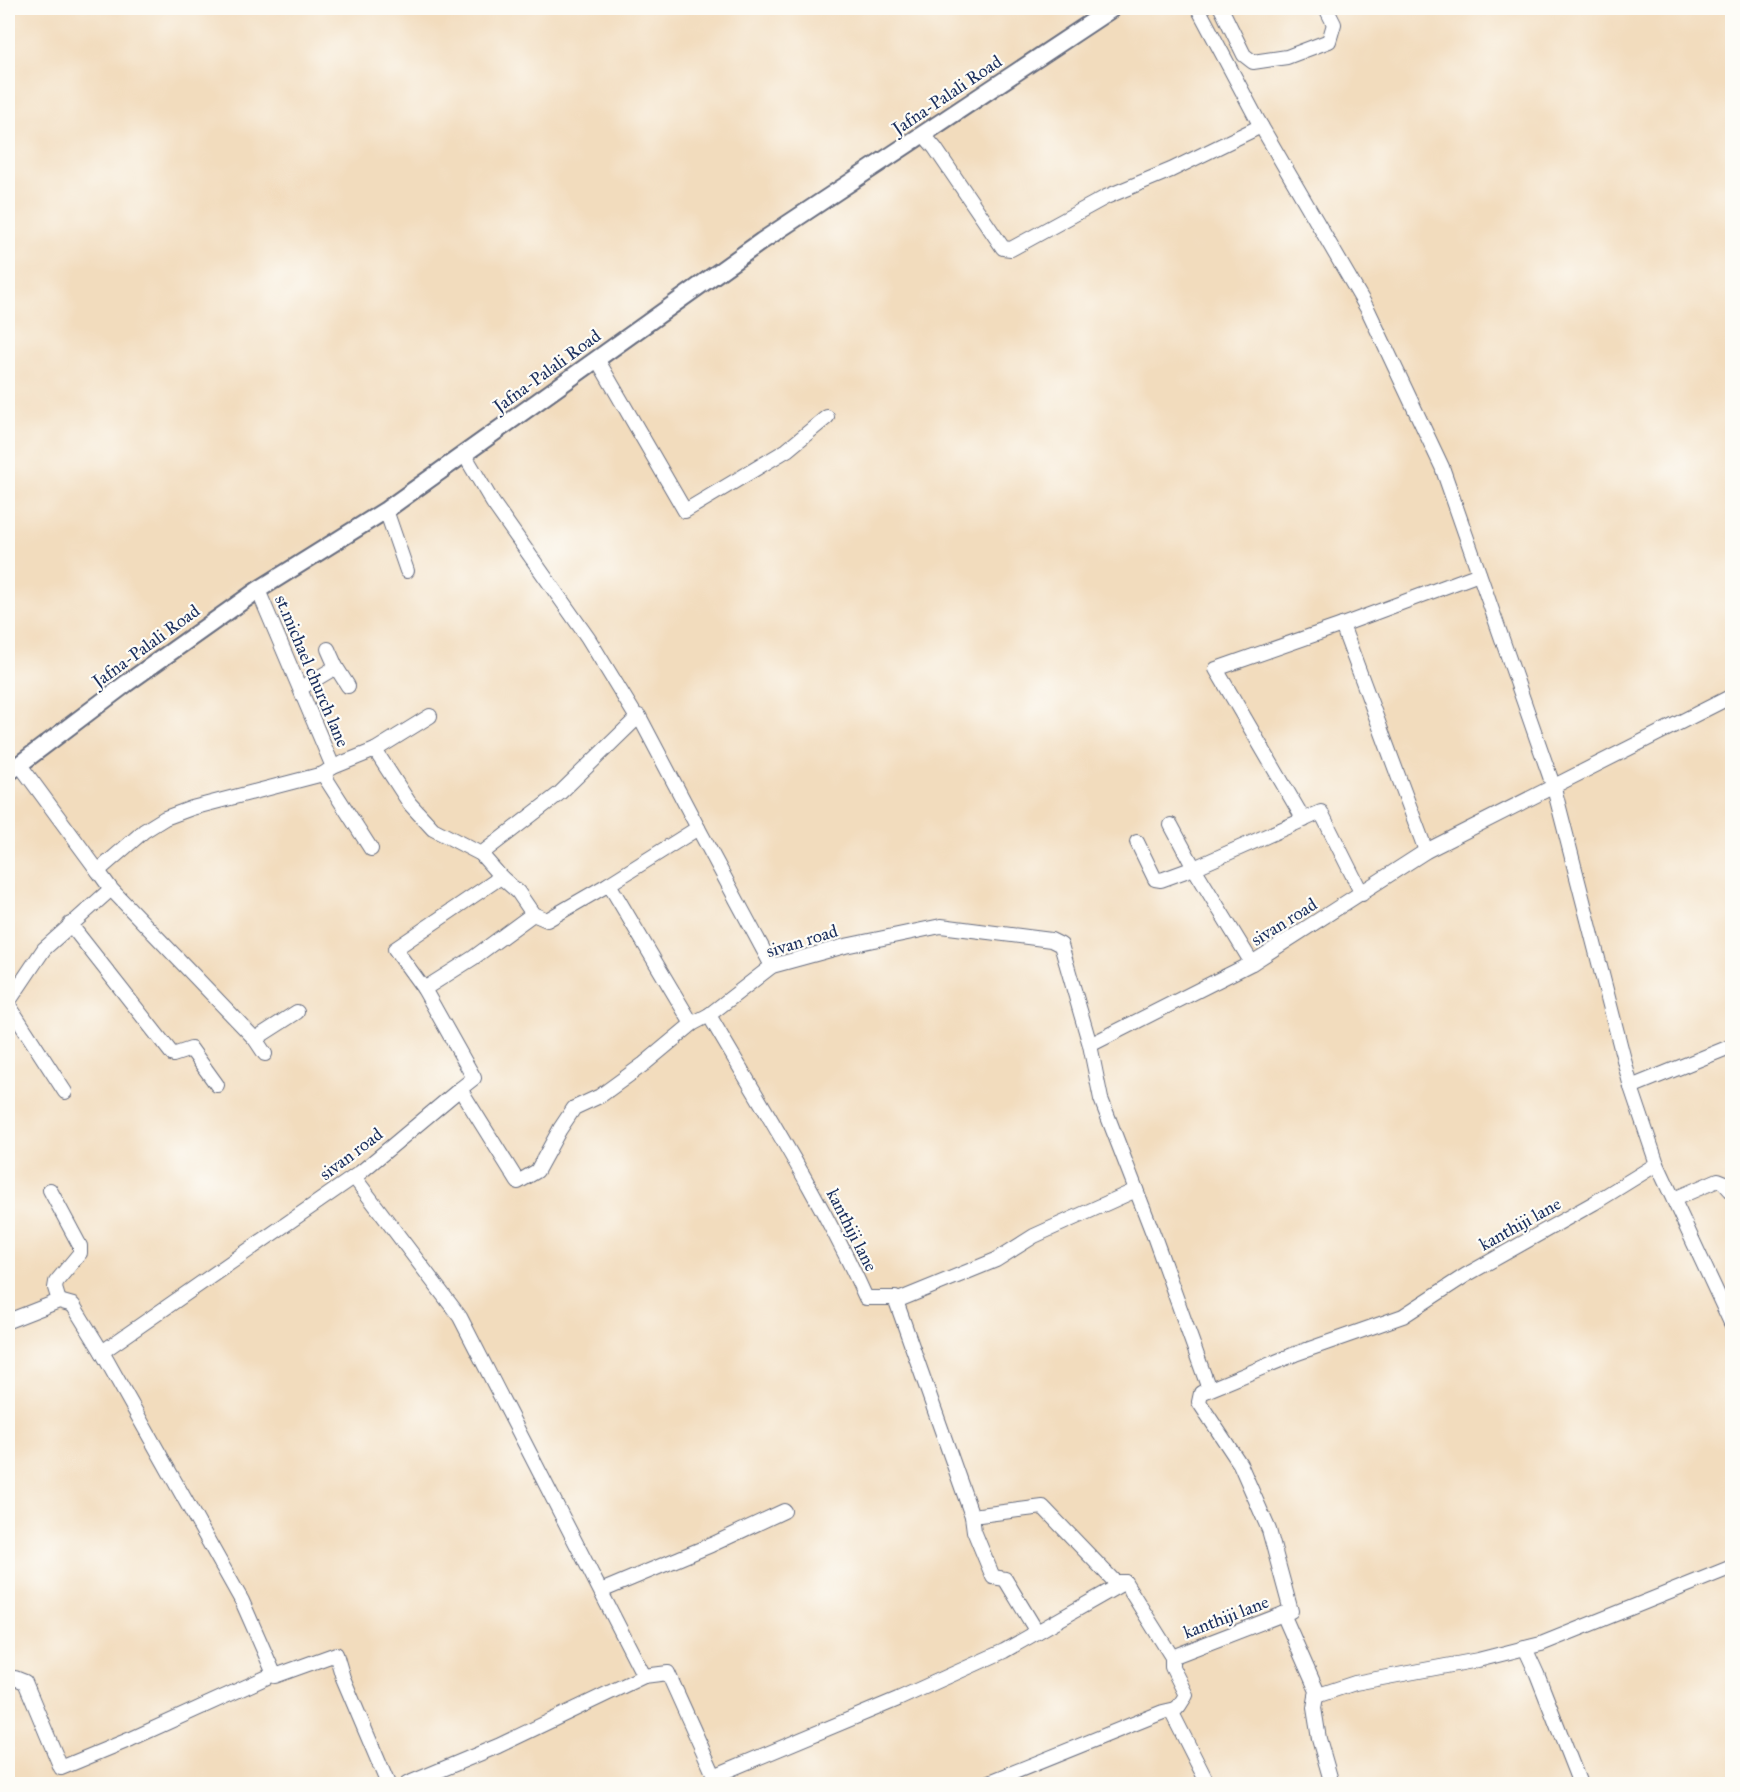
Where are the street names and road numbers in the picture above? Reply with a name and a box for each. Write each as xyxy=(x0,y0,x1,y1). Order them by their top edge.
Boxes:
street label: Jafna-Palali Road xyxy=(886,50,1007,142)
street label: Jafna-Palali Road xyxy=(487,325,606,419)
street label: st.michael church lane xyxy=(270,592,354,750)
street label: Jafna-Palali Road xyxy=(86,600,205,694)
street label: sivan road xyxy=(1247,893,1321,951)
street label: sivan road xyxy=(764,920,840,962)
street label: sivan road xyxy=(315,1123,387,1185)
street label: kanthiji lane xyxy=(822,1185,882,1275)
street label: kanthiji lane xyxy=(1475,1193,1565,1255)
street label: kanthiji lane xyxy=(1180,1591,1272,1643)

